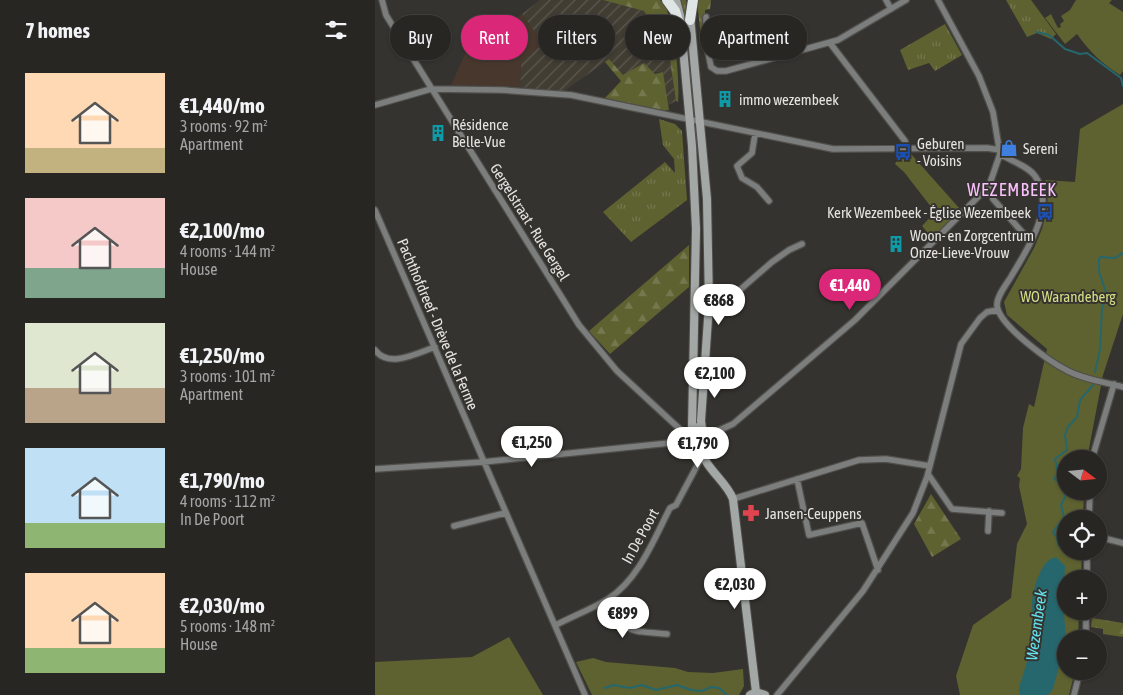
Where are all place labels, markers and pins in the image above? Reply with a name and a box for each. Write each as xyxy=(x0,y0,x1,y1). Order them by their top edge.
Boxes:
building icon: immo wezembeek xyxy=(715,89,735,109)
place label: immo wezembeek xyxy=(739,91,839,108)
place label: Résidence Belle-Vue xyxy=(452,116,509,150)
building icon: Résidence Belle-Vue xyxy=(428,123,448,143)
place label: Geburen - Voisins xyxy=(917,135,965,169)
shop icon: Sereni xyxy=(999,138,1019,158)
place label: Sereni xyxy=(1023,140,1058,157)
bus stop icon: Geburen - Voisins xyxy=(893,142,913,162)
bus stop icon: Kerk Wezembeek - Église Wezembeek xyxy=(1035,202,1055,222)
place label: Kerk Wezembeek - Église Wezembeek xyxy=(827,204,1031,221)
place label: Woon- en Zorgcentrum Onze-Lieve-Vrouw xyxy=(910,227,1034,261)
building icon: Woon- en Zorgcentrum Onze-Lieve-Vrouw xyxy=(886,234,906,254)
pin: €1,440 xyxy=(809,268,891,311)
pin: €868 xyxy=(689,284,749,326)
pin: €2,100 xyxy=(674,356,756,399)
pin: €1,250 xyxy=(491,426,573,468)
pin: €1,790 xyxy=(657,426,739,469)
pharmacy icon: Jansen-Ceuppens xyxy=(741,503,761,523)
place label: Jansen-Ceuppens xyxy=(765,505,862,522)
pin: €2,030 xyxy=(694,568,776,610)
pin: €899 xyxy=(593,596,653,639)

